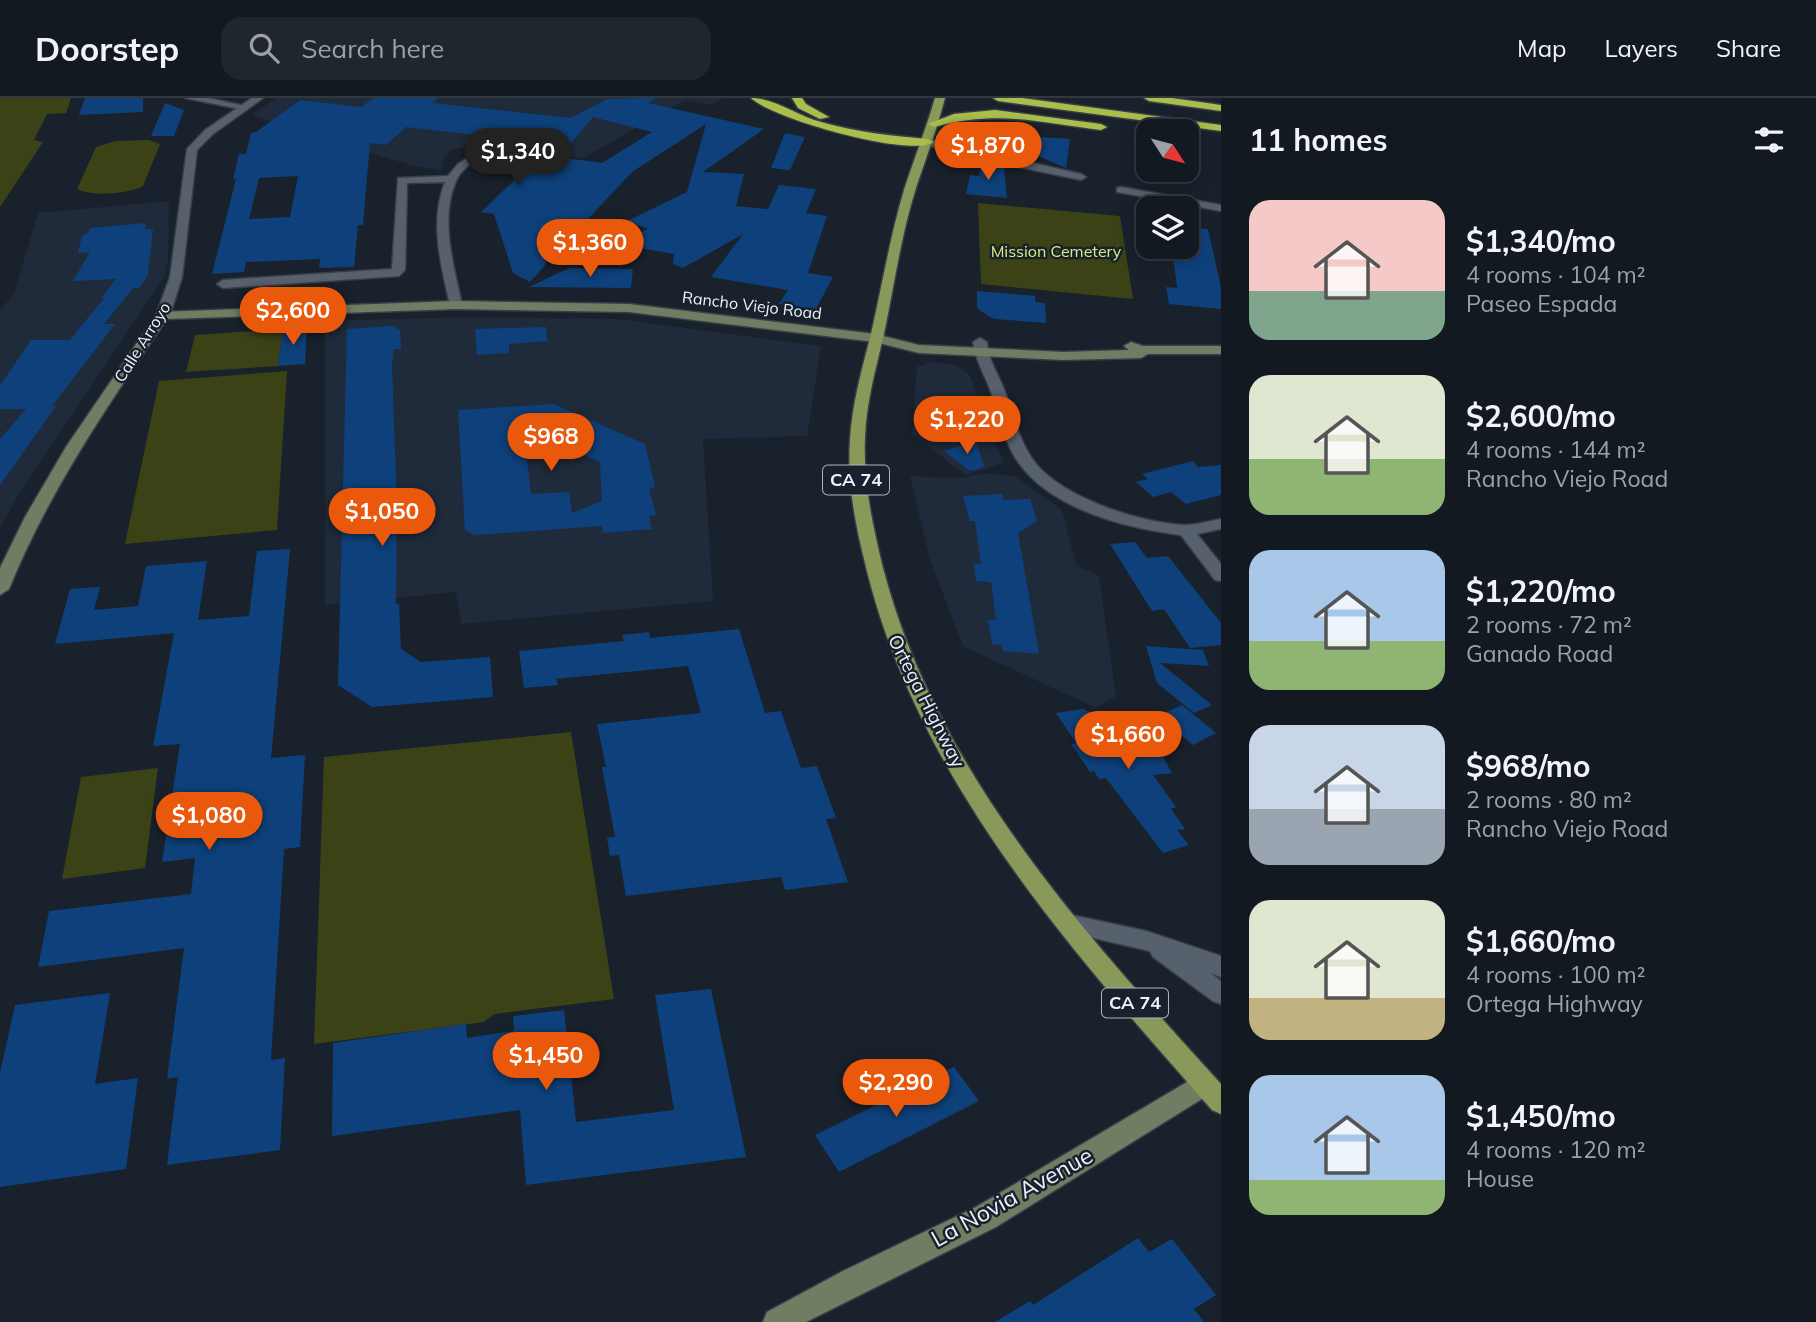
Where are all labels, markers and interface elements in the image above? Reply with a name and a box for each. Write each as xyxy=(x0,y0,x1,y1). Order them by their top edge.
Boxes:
search box xyxy=(221,17,711,80)
text: Doorstep xyxy=(35,28,179,69)
icon: search xyxy=(245,29,283,67)
text: Search here xyxy=(301,32,444,65)
text: Map xyxy=(1517,33,1566,63)
text: Layers xyxy=(1604,33,1678,63)
text: Share xyxy=(1716,33,1781,63)
north arrow xyxy=(1136,119,1199,182)
map controls xyxy=(1136,119,1199,259)
text: 11 homes xyxy=(1249,121,1388,159)
icon: filters xyxy=(1750,121,1788,159)
pin: $1,870 xyxy=(931,122,1045,182)
pin: $1,340 xyxy=(461,129,575,188)
text: $1,870 xyxy=(951,130,1025,159)
text: $1,340 xyxy=(481,136,555,165)
button: layers xyxy=(1136,196,1199,259)
pin: $1,360 xyxy=(533,220,647,279)
text: $1,340/mo xyxy=(1466,222,1616,260)
text: $1,360 xyxy=(553,227,627,256)
icon: home xyxy=(1305,228,1389,312)
park label: Mission Cemetery xyxy=(991,241,1122,261)
text: 4 rooms · 104 m² xyxy=(1466,260,1646,289)
street label: Rancho Viejo Road xyxy=(681,287,823,323)
pin: $2,600 xyxy=(236,288,350,347)
text: Paseo Espada xyxy=(1466,289,1617,318)
text: $2,600 xyxy=(256,295,330,324)
street label: Calle Arroyo xyxy=(110,298,174,386)
pin: $1,220 xyxy=(910,396,1024,456)
text: $2,600/mo xyxy=(1466,397,1616,435)
icon: home xyxy=(1305,403,1389,487)
text: $1,220 xyxy=(930,404,1004,433)
pin: $968 xyxy=(510,414,592,473)
text: $968 xyxy=(523,421,579,450)
text: 4 rooms · 144 m² xyxy=(1466,435,1646,464)
text: Rancho Viejo Road xyxy=(1466,464,1668,493)
road number: CA 74 xyxy=(823,466,889,494)
pin: $1,050 xyxy=(325,489,439,548)
text: $1,050 xyxy=(345,496,419,525)
text: $1,220/mo xyxy=(1466,572,1616,610)
icon: home xyxy=(1305,578,1389,662)
text: 2 rooms · 72 m² xyxy=(1466,610,1632,639)
street label: Ortega Highway xyxy=(883,630,971,772)
text: Ganado Road xyxy=(1466,639,1613,668)
pin: $1,660 xyxy=(1071,712,1185,771)
text: $1,660 xyxy=(1091,719,1165,748)
text: $968/mo xyxy=(1466,747,1590,785)
icon: home xyxy=(1305,753,1389,837)
text: 2 rooms · 80 m² xyxy=(1466,785,1632,814)
pin: $1,080 xyxy=(152,792,266,852)
text: $1,080 xyxy=(172,800,246,829)
text: Rancho Viejo Road xyxy=(1466,814,1668,843)
text: $1,660/mo xyxy=(1466,922,1616,960)
icon: home xyxy=(1305,928,1389,1012)
text: 4 rooms · 100 m² xyxy=(1466,960,1646,989)
road number: CA 74 xyxy=(1102,988,1168,1018)
text: Ortega Highway xyxy=(1466,989,1643,1018)
pin: $1,450 xyxy=(489,1032,603,1092)
text: $1,450 xyxy=(509,1040,583,1069)
pin: $2,290 xyxy=(839,1060,953,1119)
text: $2,290 xyxy=(859,1067,933,1096)
text: $1,450/mo xyxy=(1466,1097,1616,1135)
icon: home xyxy=(1305,1103,1389,1187)
text: 4 rooms · 120 m² xyxy=(1466,1135,1646,1164)
street label: La Novia Avenue xyxy=(926,1140,1098,1253)
text: House xyxy=(1466,1164,1534,1193)

